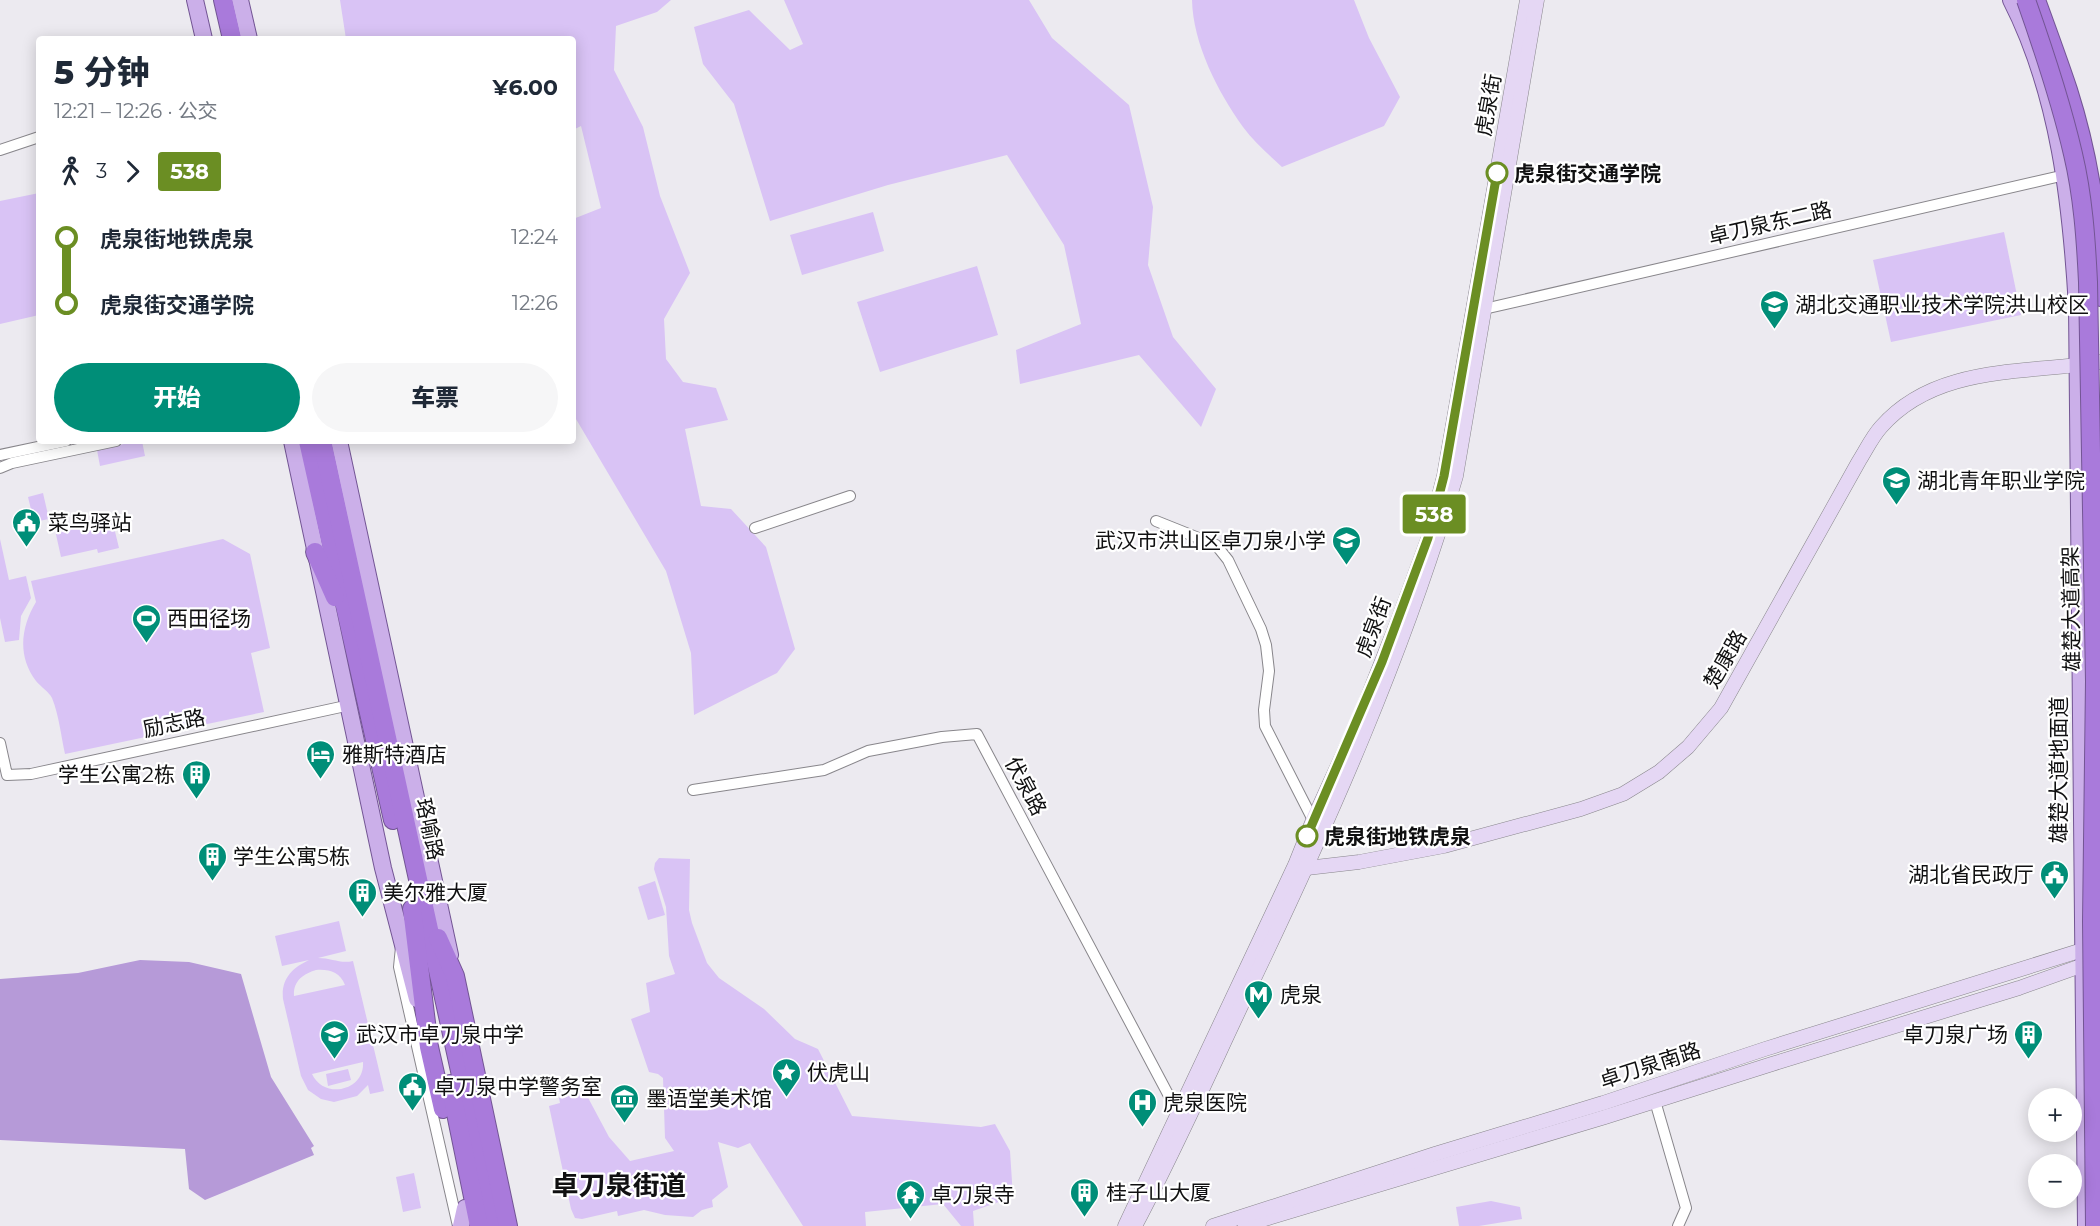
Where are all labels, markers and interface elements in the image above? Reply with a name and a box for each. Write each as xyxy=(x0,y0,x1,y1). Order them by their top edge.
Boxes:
text: 5 分钟 xyxy=(54,52,150,92)
street label: 虎泉街 xyxy=(1470,72,1506,138)
text: ¥6.00 xyxy=(493,74,558,101)
text: 12:21 – 12:26 · 公交 xyxy=(54,99,218,123)
icon: walk xyxy=(54,155,87,188)
icon: forward xyxy=(116,155,149,188)
text: 3 xyxy=(96,159,107,183)
text: 538 xyxy=(170,159,209,184)
place label: 虎泉街交通学院 xyxy=(1514,161,1661,186)
marker: 虎泉街交通学院 xyxy=(1486,162,1508,184)
street label: 卓刀泉东二路 xyxy=(1706,197,1834,249)
text: 12:24 xyxy=(511,225,558,249)
text: 虎泉街地铁虎泉 xyxy=(100,226,254,253)
school or university icon: 湖北交通职业技术学院洪山校区 xyxy=(1758,288,1790,330)
text: 12:26 xyxy=(512,291,558,315)
text: 虎泉街交通学院 xyxy=(100,292,254,319)
place label: 湖北交通职业技术学院洪山校区 xyxy=(1795,292,2089,317)
button: 开始 xyxy=(54,363,300,432)
button: 车票 xyxy=(312,363,558,432)
school or university icon: 湖北青年职业学院 xyxy=(1880,464,1912,506)
place label: 湖北青年职业学院 xyxy=(1917,468,2085,493)
line badge: 538 xyxy=(1400,494,1468,534)
text: 538 xyxy=(1415,502,1453,527)
public building icon: 菜鸟驿站 xyxy=(11,506,43,548)
place label: 菜鸟驿站 xyxy=(48,510,132,535)
school or university icon: 武汉市洪山区卓刀泉小学 xyxy=(1331,524,1363,566)
place label: 武汉市洪山区卓刀泉小学 xyxy=(1095,528,1326,553)
street label: 雄楚大道高架 xyxy=(2057,546,2085,672)
street label: 虎泉街 xyxy=(1350,593,1396,661)
sports icon: 西田径场 xyxy=(130,602,162,644)
place label: 西田径场 xyxy=(167,606,251,631)
street label: 楚康路 xyxy=(1698,625,1752,693)
street label: 雄楚大道地面道 xyxy=(2046,697,2071,844)
street label: 励志路 xyxy=(141,704,207,742)
hotel icon: 雅斯特酒店 xyxy=(305,738,337,780)
place label: 雅斯特酒店 xyxy=(342,742,447,767)
street label: 伏泉路 xyxy=(1000,752,1052,820)
building icon: 学生公寓2栋 xyxy=(180,758,212,800)
place label: 学生公寓2栋 xyxy=(58,762,175,787)
street label: 珞喻路 xyxy=(411,796,449,862)
place label: 虎泉街地铁虎泉 xyxy=(1324,824,1471,849)
marker: 虎泉街地铁虎泉 xyxy=(1296,825,1318,847)
building icon: 学生公寓5栋 xyxy=(196,840,228,882)
place label: 学生公寓5栋 xyxy=(233,844,350,869)
public building icon: 湖北省民政厅 xyxy=(2039,858,2071,900)
place label: 湖北省民政厅 xyxy=(1908,862,2034,887)
building icon: 美尔雅大厦 xyxy=(346,876,378,918)
place label: 美尔雅大厦 xyxy=(383,880,488,905)
metro station icon: 虎泉 xyxy=(1243,978,1275,1020)
place label: 虎泉 xyxy=(1280,982,1322,1007)
school or university icon: 武汉市卓刀泉中学 xyxy=(319,1018,351,1060)
building icon: 卓刀泉广场 xyxy=(2013,1018,2045,1060)
place label: 武汉市卓刀泉中学 xyxy=(356,1022,524,1047)
place label: 卓刀泉广场 xyxy=(1903,1022,2008,1047)
street label: 卓刀泉南路 xyxy=(1596,1037,1704,1093)
place icon: 伏虎山 xyxy=(770,1056,802,1098)
place label: 伏虎山 xyxy=(807,1060,870,1085)
public building icon: 卓刀泉中学警务室 xyxy=(397,1070,429,1112)
place label: 卓刀泉中学警务室 xyxy=(434,1074,602,1099)
museum icon: 墨语堂美术馆 xyxy=(609,1082,641,1124)
place label: 墨语堂美术馆 xyxy=(646,1086,772,1111)
hospital icon: 虎泉医院 xyxy=(1126,1086,1158,1128)
map controls xyxy=(2028,1088,2082,1208)
button: + xyxy=(2028,1088,2082,1142)
place label: 虎泉医院 xyxy=(1163,1090,1247,1115)
button: − xyxy=(2028,1154,2082,1208)
district label: 卓刀泉街道 xyxy=(552,1169,687,1202)
building icon: 桂子山大厦 xyxy=(1069,1176,1101,1218)
temple icon: 卓刀泉寺 xyxy=(894,1178,926,1220)
place label: 桂子山大厦 xyxy=(1106,1180,1211,1205)
place label: 卓刀泉寺 xyxy=(931,1182,1015,1207)

